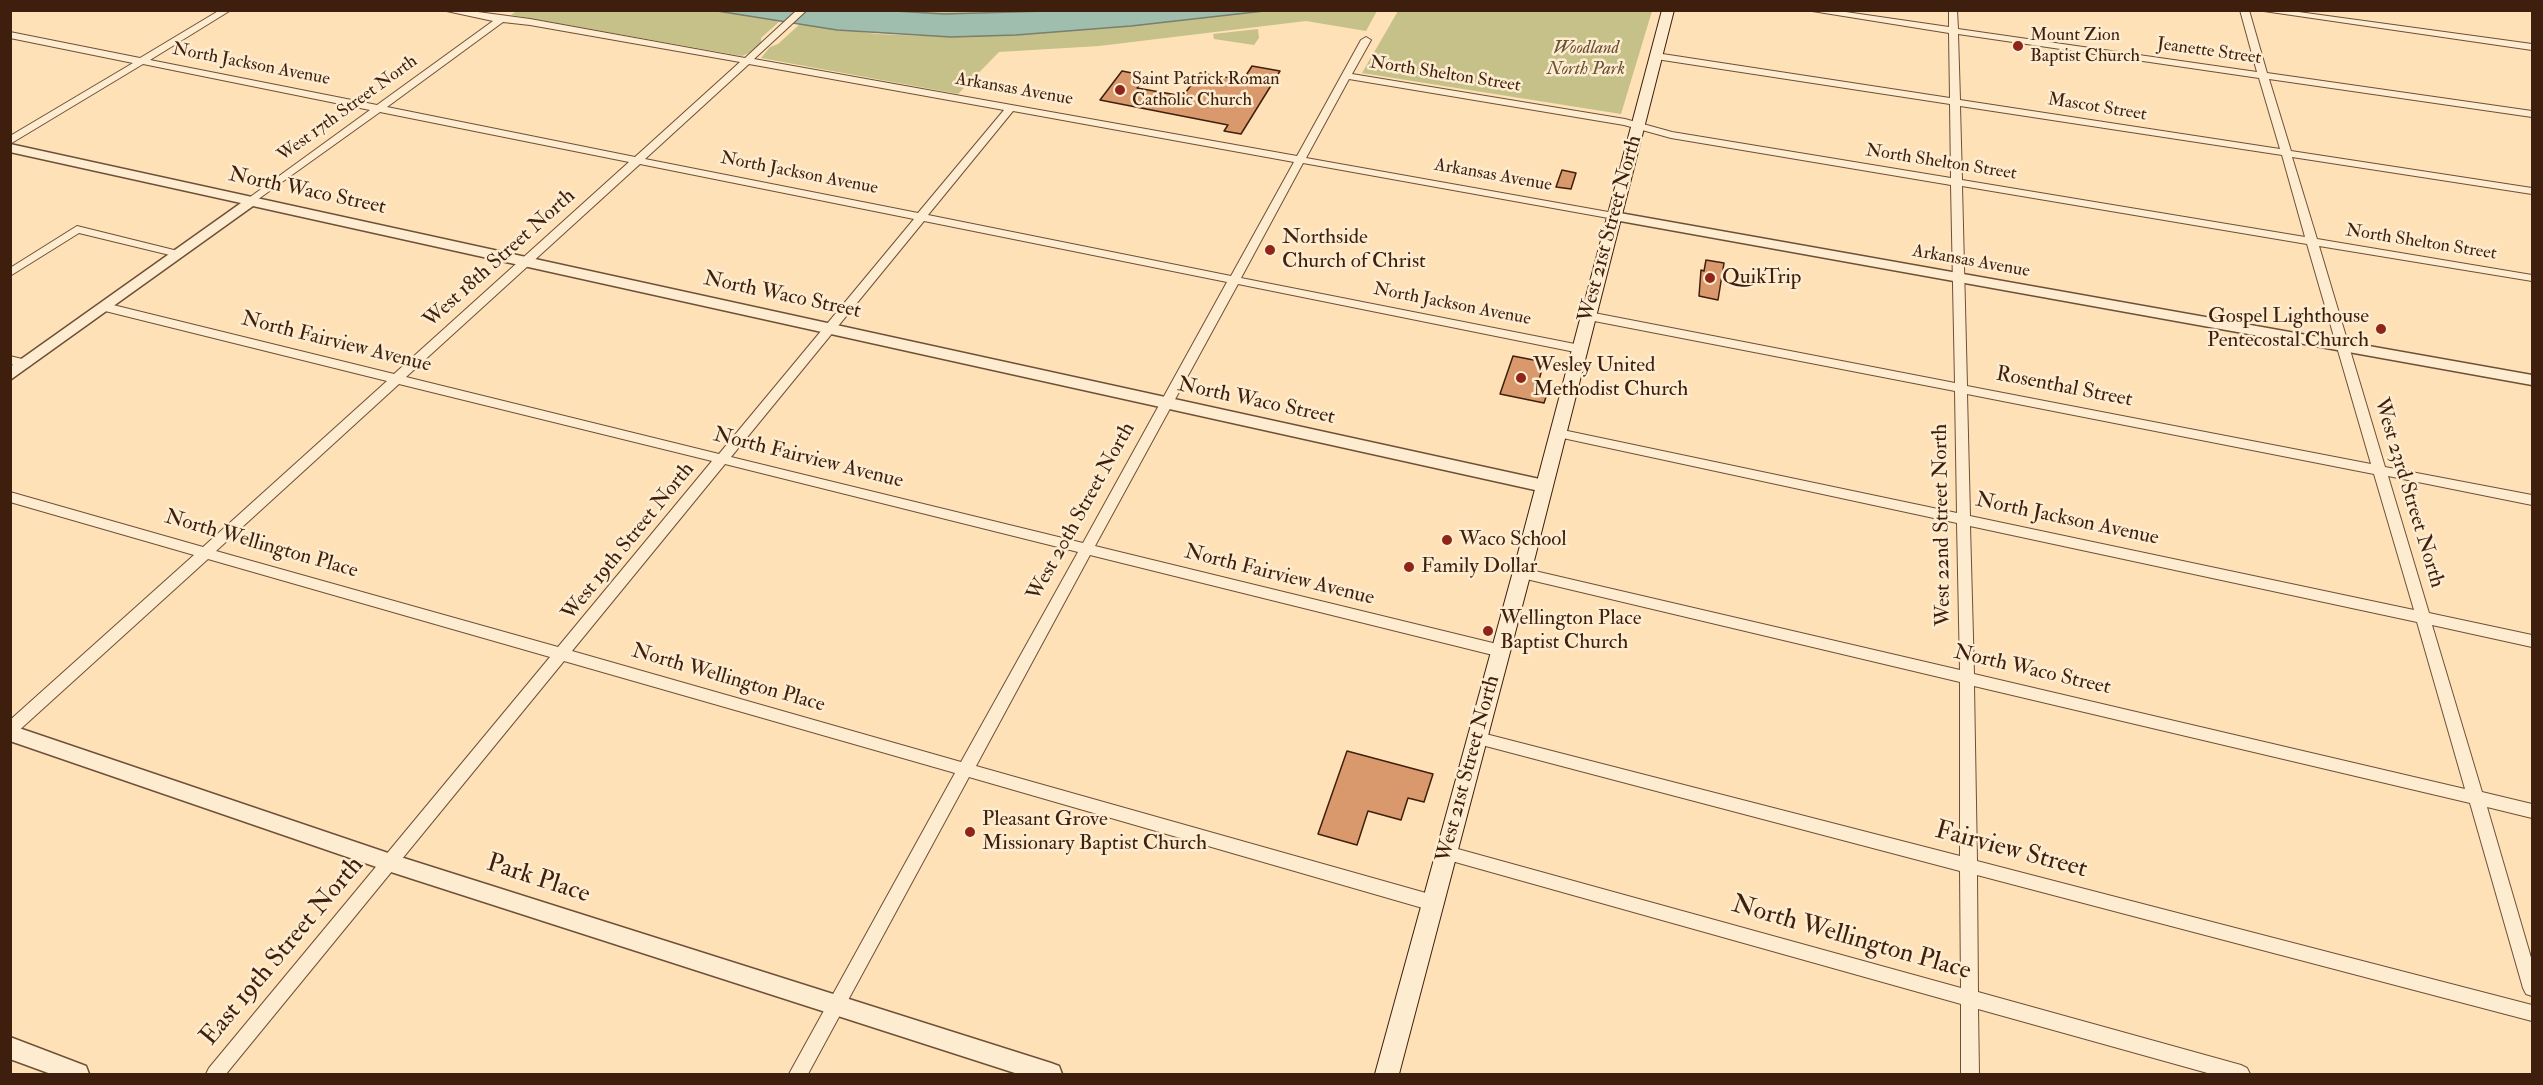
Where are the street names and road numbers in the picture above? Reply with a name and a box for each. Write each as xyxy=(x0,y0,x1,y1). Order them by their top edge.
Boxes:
street label: Jeanette Street xyxy=(2155,34,2263,70)
street label: North Jackson Avenue xyxy=(170,39,332,91)
street label: West 17th Street North xyxy=(274,51,422,167)
street label: North Shelton Street xyxy=(1368,52,1522,98)
street label: Arkansas Avenue xyxy=(954,69,1074,111)
street label: Mascot Street xyxy=(2046,90,2148,126)
street label: West 21st Street North xyxy=(1574,133,1648,325)
street label: North Shelton Street xyxy=(1864,140,2018,186)
street label: North Jackson Avenue xyxy=(718,148,880,200)
street label: Arkansas Avenue xyxy=(1433,155,1553,197)
street label: North Waco Street xyxy=(226,163,388,221)
street label: West 18th Street North xyxy=(419,184,581,334)
street label: North Shelton Street xyxy=(2344,220,2498,266)
street label: Arkansas Avenue xyxy=(1911,241,2031,283)
street label: North Waco Street xyxy=(701,267,863,325)
street label: North Jackson Avenue xyxy=(1371,279,1533,331)
street label: North Fairview Avenue xyxy=(238,307,434,379)
street label: Rosenthal Street xyxy=(1994,362,2134,414)
street label: North Waco Street xyxy=(1175,373,1337,431)
street label: West 23rd Street North xyxy=(2367,395,2449,591)
street label: West 20th Street North xyxy=(1023,419,1141,605)
street label: North Fairview Avenue xyxy=(710,423,906,495)
street label: West 22nd Street North xyxy=(1929,423,1957,627)
street label: West 19th Street North xyxy=(557,458,701,626)
street label: North Jackson Avenue xyxy=(1973,488,2161,552)
street label: North Wellington Place xyxy=(161,505,361,585)
street label: North Fairview Avenue xyxy=(1181,540,1377,612)
street label: North Wellington Place xyxy=(628,639,828,719)
street label: North Waco Street xyxy=(1951,641,2113,701)
street label: West 21st Street North xyxy=(1432,673,1506,865)
street label: Fairview Street xyxy=(1932,816,2090,886)
street label: Park Place xyxy=(482,849,594,911)
street label: East 19th Street North xyxy=(195,851,371,1053)
street label: North Wellington Place xyxy=(1728,890,1974,988)

